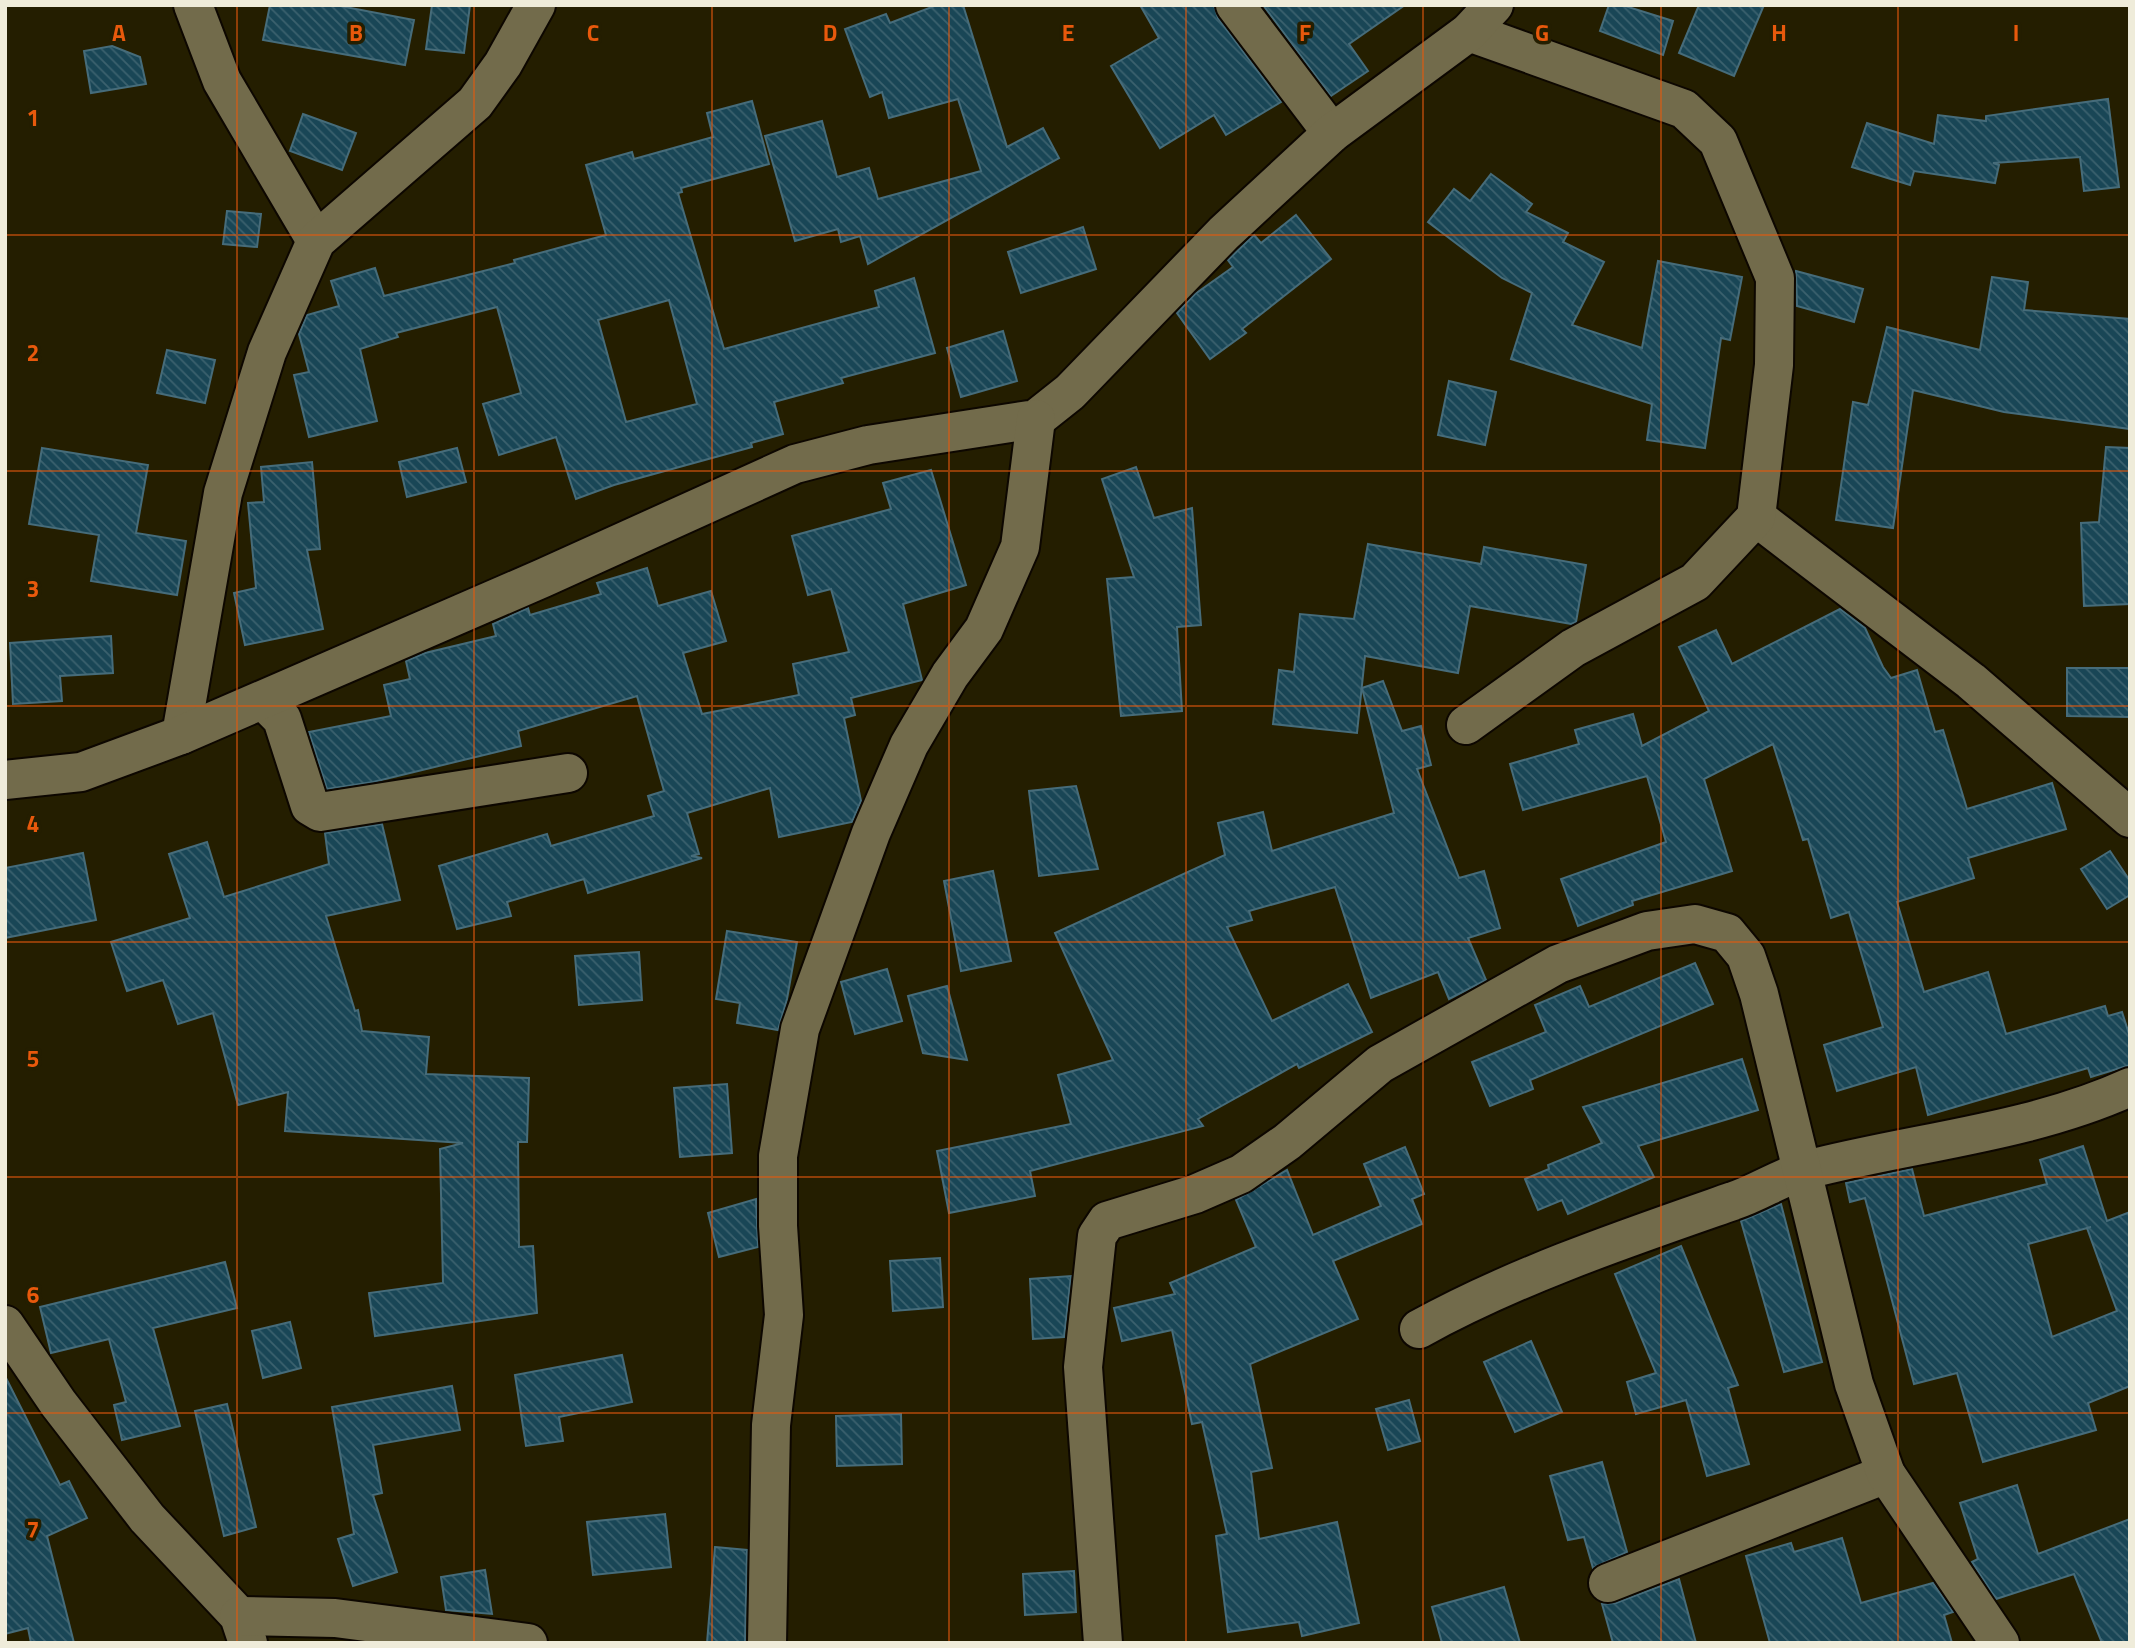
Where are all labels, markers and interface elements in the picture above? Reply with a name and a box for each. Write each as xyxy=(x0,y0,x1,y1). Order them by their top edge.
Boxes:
text: A xyxy=(112,15,126,50)
text: B xyxy=(349,15,363,50)
text: C xyxy=(587,15,599,50)
text: D xyxy=(823,15,837,50)
text: E xyxy=(1062,15,1074,50)
text: F xyxy=(1299,15,1311,50)
text: G xyxy=(1535,15,1549,50)
text: H xyxy=(1771,15,1787,50)
text: I xyxy=(2013,15,2019,50)
text: 1 xyxy=(27,100,39,135)
text: 2 xyxy=(27,335,39,370)
text: 3 xyxy=(27,571,39,606)
text: 4 xyxy=(27,806,39,841)
text: 5 xyxy=(27,1041,39,1076)
text: 6 xyxy=(27,1277,40,1312)
text: 7 xyxy=(27,1512,39,1547)

